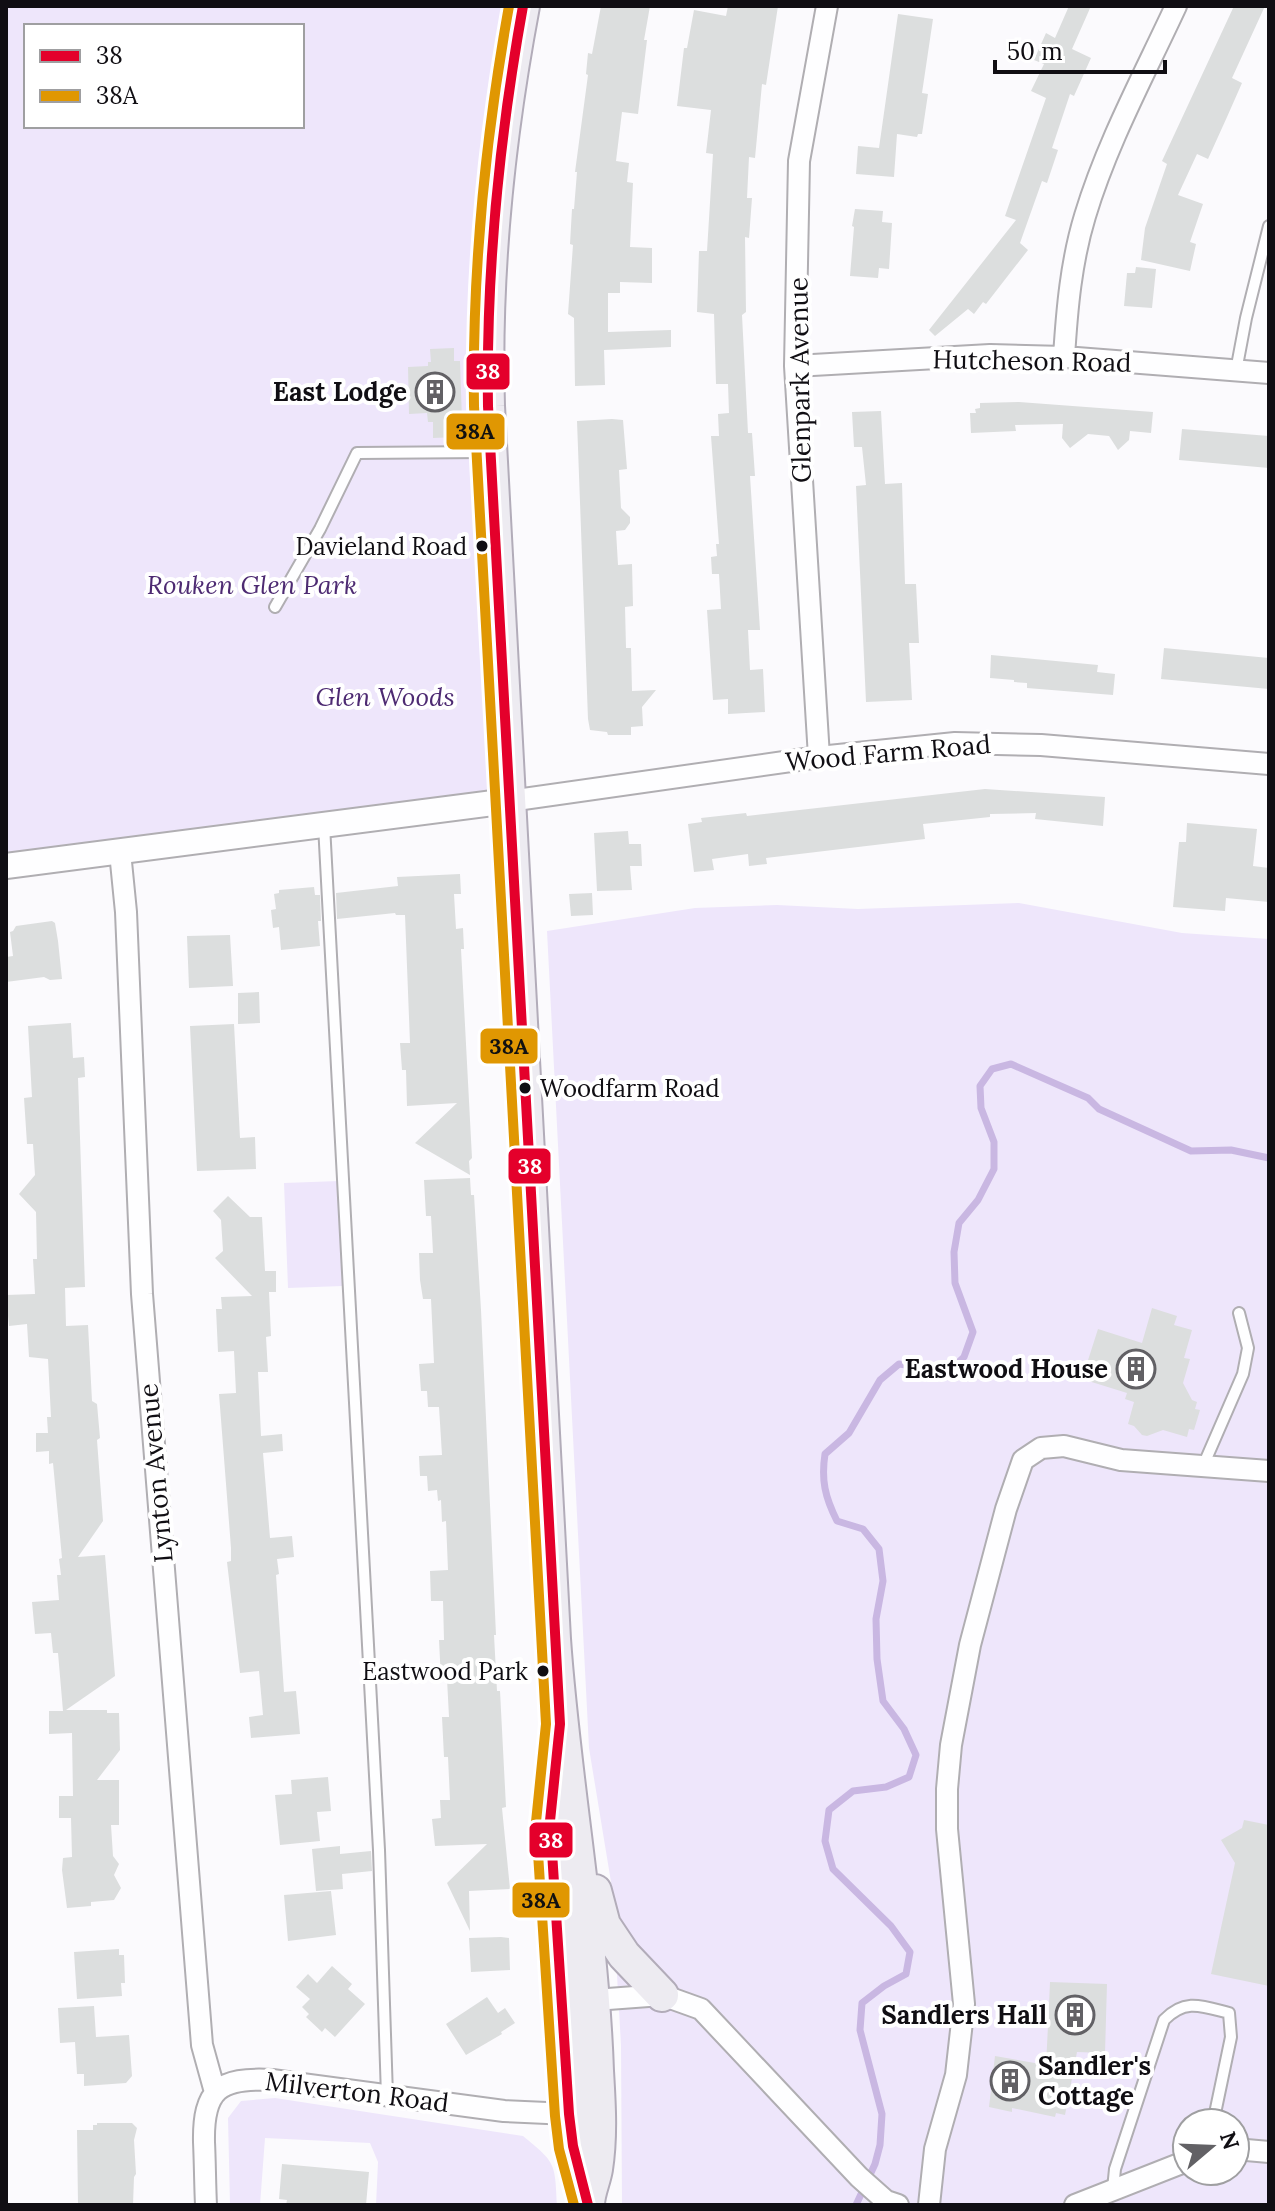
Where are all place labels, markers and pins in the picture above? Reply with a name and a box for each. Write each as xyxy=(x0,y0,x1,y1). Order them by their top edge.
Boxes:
building icon: East Lodge xyxy=(414,371,456,413)
place label: East Lodge xyxy=(273,375,407,408)
place label: Davieland Road xyxy=(295,531,467,562)
marker: Davieland Road xyxy=(474,538,490,554)
place label: Woodfarm Road xyxy=(540,1073,720,1104)
marker: Woodfarm Road xyxy=(517,1080,533,1096)
building icon: Eastwood House xyxy=(1115,1348,1157,1390)
place label: Eastwood House xyxy=(905,1352,1108,1385)
place label: Eastwood Park xyxy=(362,1656,528,1687)
marker: Eastwood Park xyxy=(535,1663,551,1679)
building icon: Sandlers Hall xyxy=(1054,1994,1096,2036)
place label: Sandlers Hall xyxy=(881,1998,1047,2031)
place label: Sandler's Cottage xyxy=(1038,2049,1151,2112)
building icon: Sandler's Cottage xyxy=(989,2060,1031,2102)

